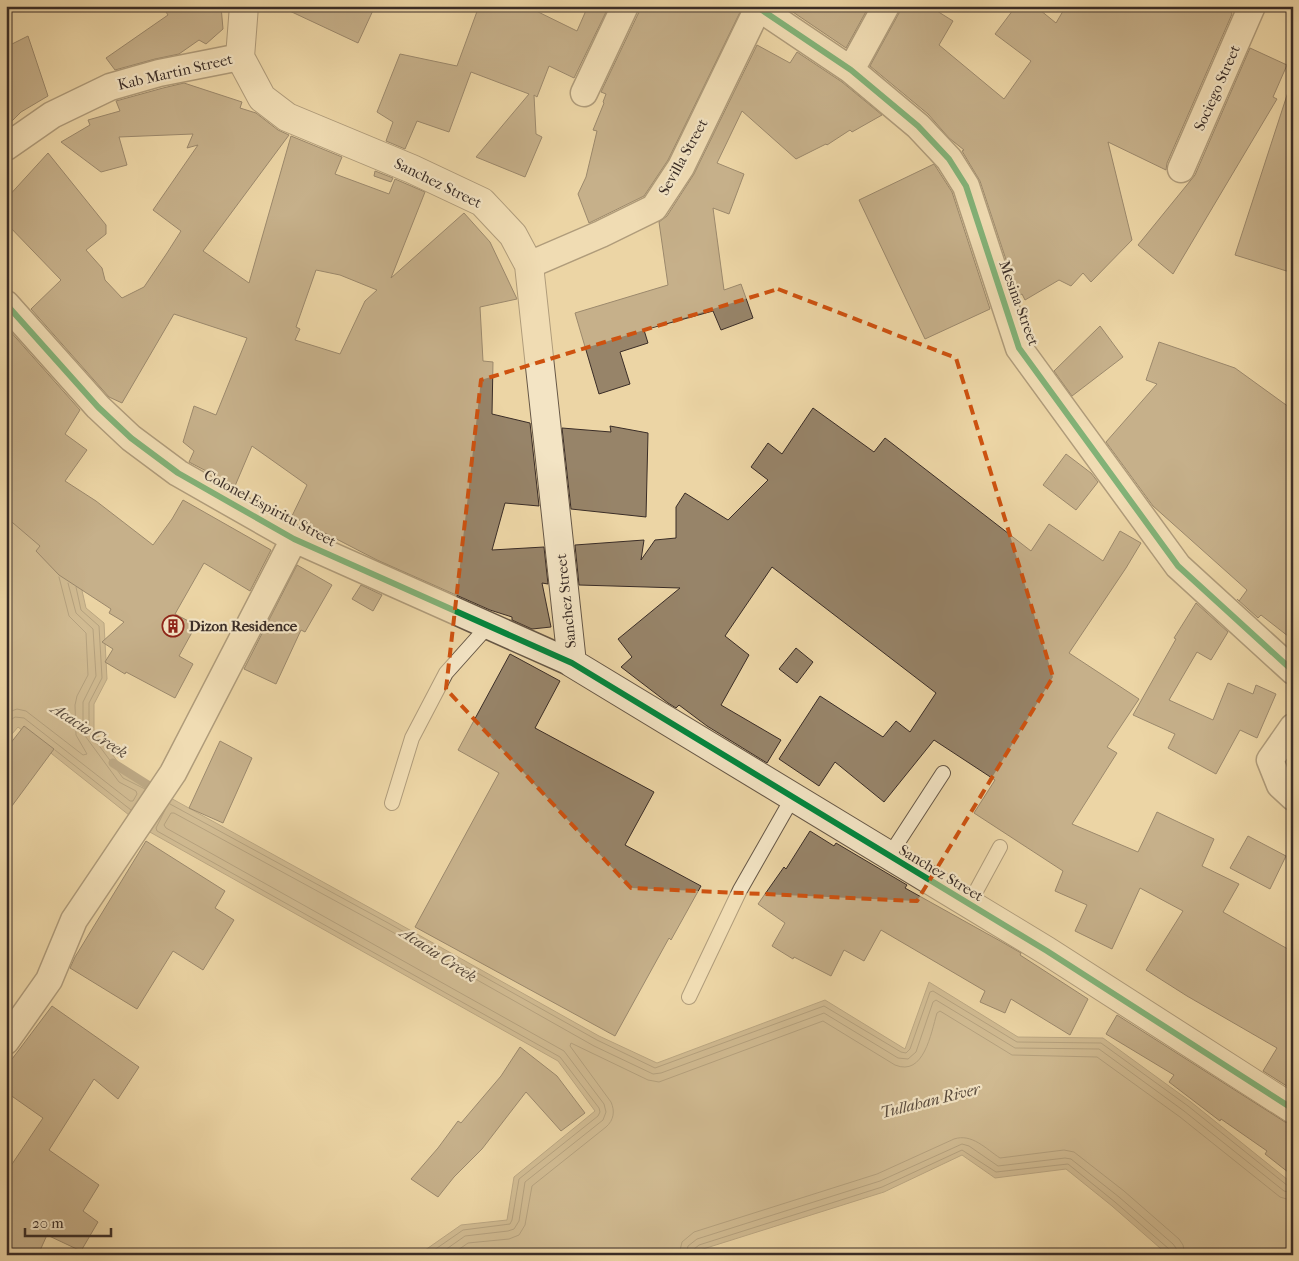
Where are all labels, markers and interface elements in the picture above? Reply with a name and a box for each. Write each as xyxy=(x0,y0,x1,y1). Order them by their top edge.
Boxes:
street label: Sociego Street xyxy=(1190,42,1244,134)
street label: Kab Martin Street xyxy=(116,50,235,94)
street label: Sevilla Street xyxy=(655,115,712,199)
street label: Sanchez Street xyxy=(391,154,485,212)
street label: Mesina Street xyxy=(995,258,1043,349)
street label: Colonel Espiritu Street xyxy=(201,466,340,551)
street label: Sanchez Street xyxy=(552,552,580,649)
building icon: Dizon Residence xyxy=(161,614,185,638)
place label: Dizon Residence xyxy=(189,617,298,635)
water label: Acacia Creek xyxy=(46,698,131,762)
street label: Sanchez Street xyxy=(896,841,987,906)
water label: Acacia Creek xyxy=(395,922,480,986)
water label: Tullahan River xyxy=(878,1078,984,1122)
scale bar xyxy=(25,1206,111,1238)
text: 20 m xyxy=(32,1214,64,1232)

